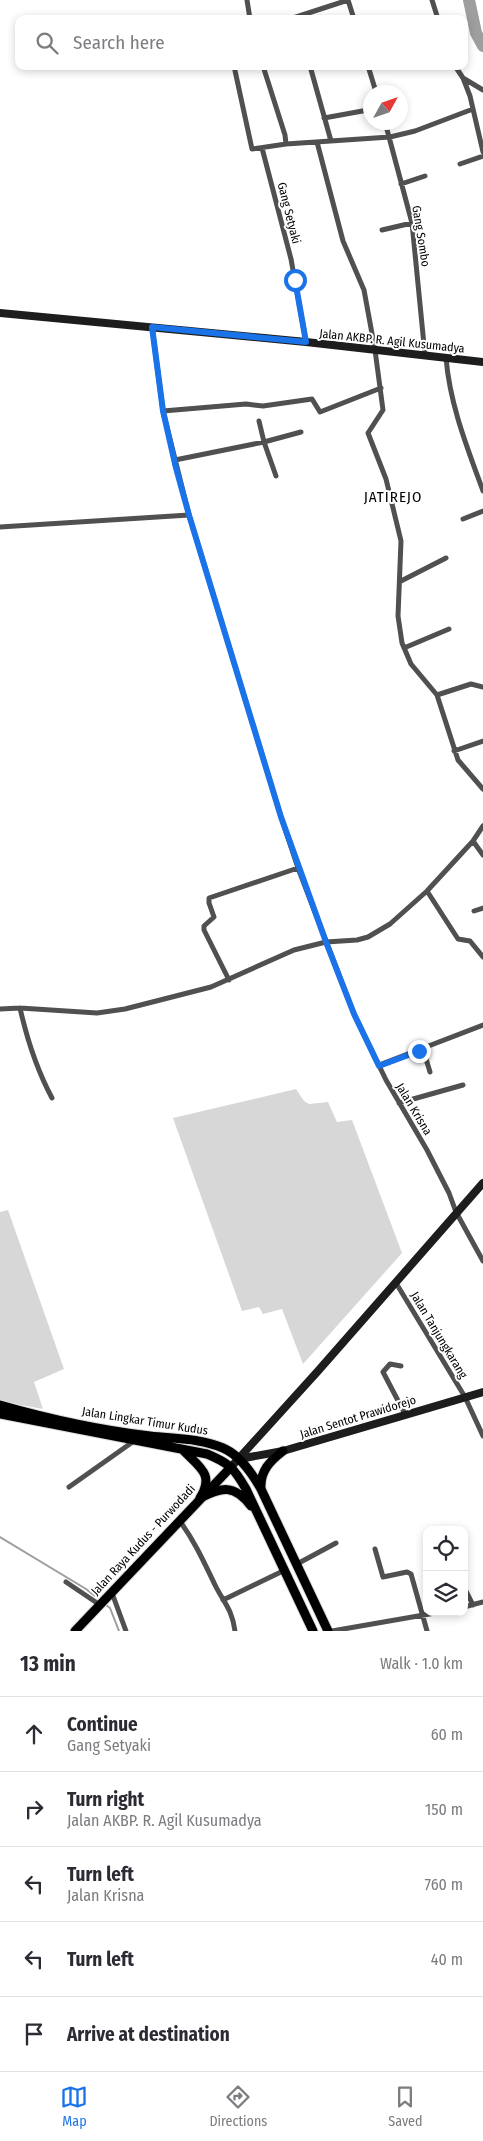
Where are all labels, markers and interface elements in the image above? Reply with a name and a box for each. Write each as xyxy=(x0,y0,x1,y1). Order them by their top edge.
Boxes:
search box xyxy=(15,15,468,70)
icon: search xyxy=(33,29,61,57)
text: Search here xyxy=(73,31,165,54)
north arrow xyxy=(363,85,408,130)
street label: Gang Setyaki xyxy=(275,181,303,245)
street label: Gang Sombo xyxy=(409,204,433,268)
route start xyxy=(284,269,307,292)
street label: Jalan AKBP. R. Agil Kusumadya xyxy=(319,326,465,356)
district label: JATIREJO xyxy=(364,488,422,506)
route end xyxy=(408,1040,431,1063)
street label: Jalan Krisna xyxy=(393,1081,435,1138)
street label: Jalan Tanjungkarang xyxy=(408,1289,471,1381)
street label: Jalan Sentot Prawidorejo xyxy=(298,1393,418,1441)
street label: Jalan Lingkar Timur Kudus xyxy=(81,1404,209,1438)
street label: Jalan Raya Kudus - Purwodadi xyxy=(88,1482,198,1598)
map controls xyxy=(423,1526,468,1616)
button: locate xyxy=(423,1526,468,1571)
button: layers xyxy=(423,1571,468,1616)
text: 13 min xyxy=(20,1651,76,1677)
text: Walk · 1.0 km xyxy=(380,1654,463,1673)
text: Continue xyxy=(67,1713,138,1736)
icon: ahead xyxy=(20,1720,48,1748)
text: 60 m xyxy=(431,1725,463,1744)
text: Gang Setyaki xyxy=(67,1736,151,1755)
text: Turn right xyxy=(67,1788,144,1811)
icon: right xyxy=(20,1795,48,1823)
text: 150 m xyxy=(425,1800,463,1819)
text: Jalan AKBP. R. Agil Kusumadya xyxy=(67,1811,262,1830)
text: Turn left xyxy=(67,1863,134,1886)
icon: left xyxy=(20,1870,48,1898)
text: 760 m xyxy=(425,1875,463,1894)
text: Jalan Krisna xyxy=(67,1886,144,1905)
icon: left xyxy=(20,1945,48,1973)
text: Turn left xyxy=(67,1948,134,1971)
text: 40 m xyxy=(431,1950,463,1969)
icon: arrive xyxy=(20,2020,48,2048)
text: Arrive at destination xyxy=(67,2023,230,2046)
tab: Map xyxy=(60,2083,88,2130)
tab: Directions xyxy=(209,2083,267,2130)
tab: Saved xyxy=(388,2083,423,2130)

